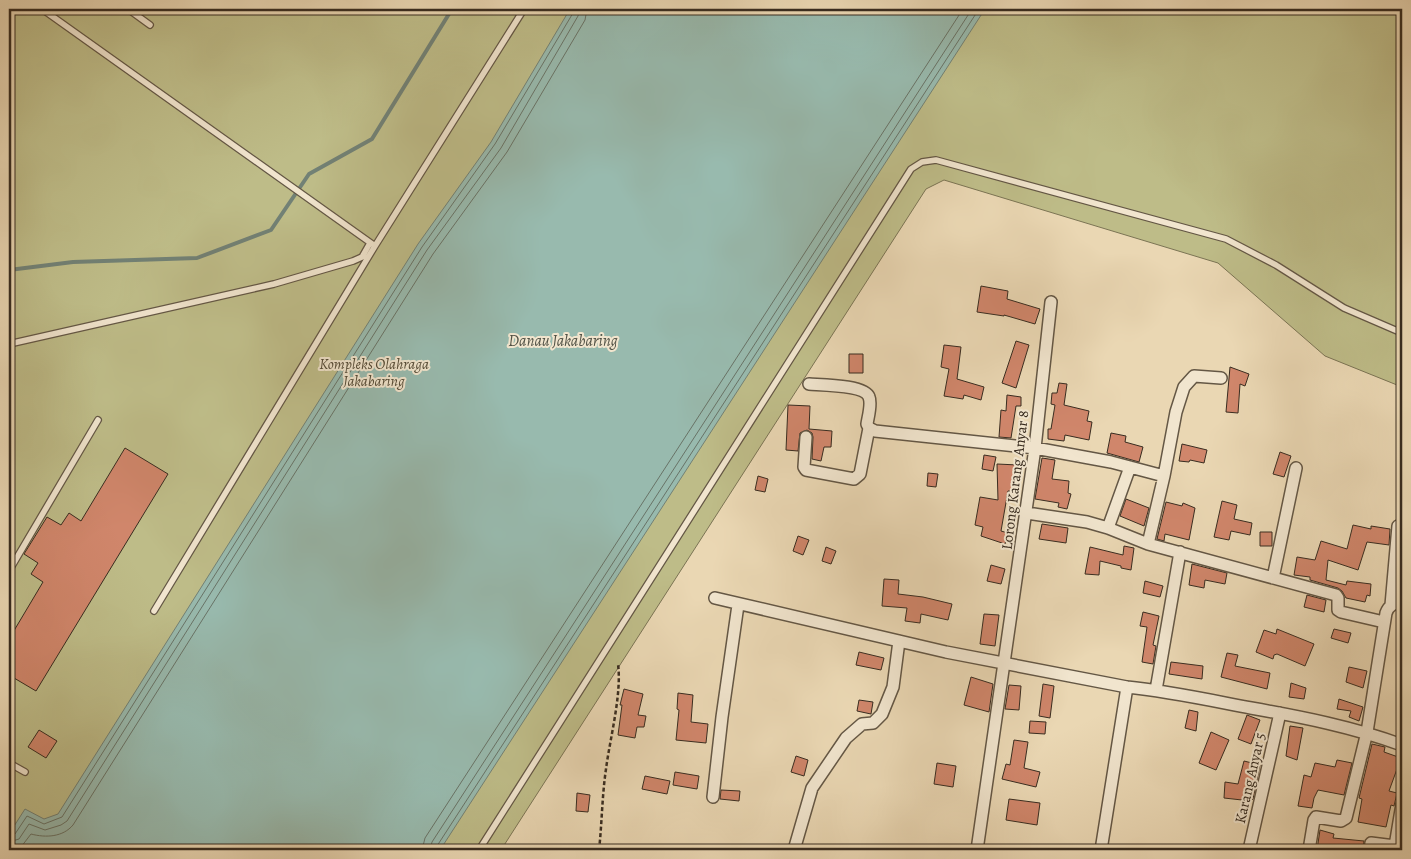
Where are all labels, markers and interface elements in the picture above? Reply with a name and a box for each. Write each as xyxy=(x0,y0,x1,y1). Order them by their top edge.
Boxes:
water label: Danau Jakabaring xyxy=(508,330,618,352)
park label: Kompleks Olahraga Jakabaring xyxy=(319,354,429,391)
street label: Lorong Karang Anyar 8 xyxy=(997,409,1033,551)
street label: Karang Anyar 5 xyxy=(1230,731,1270,825)

